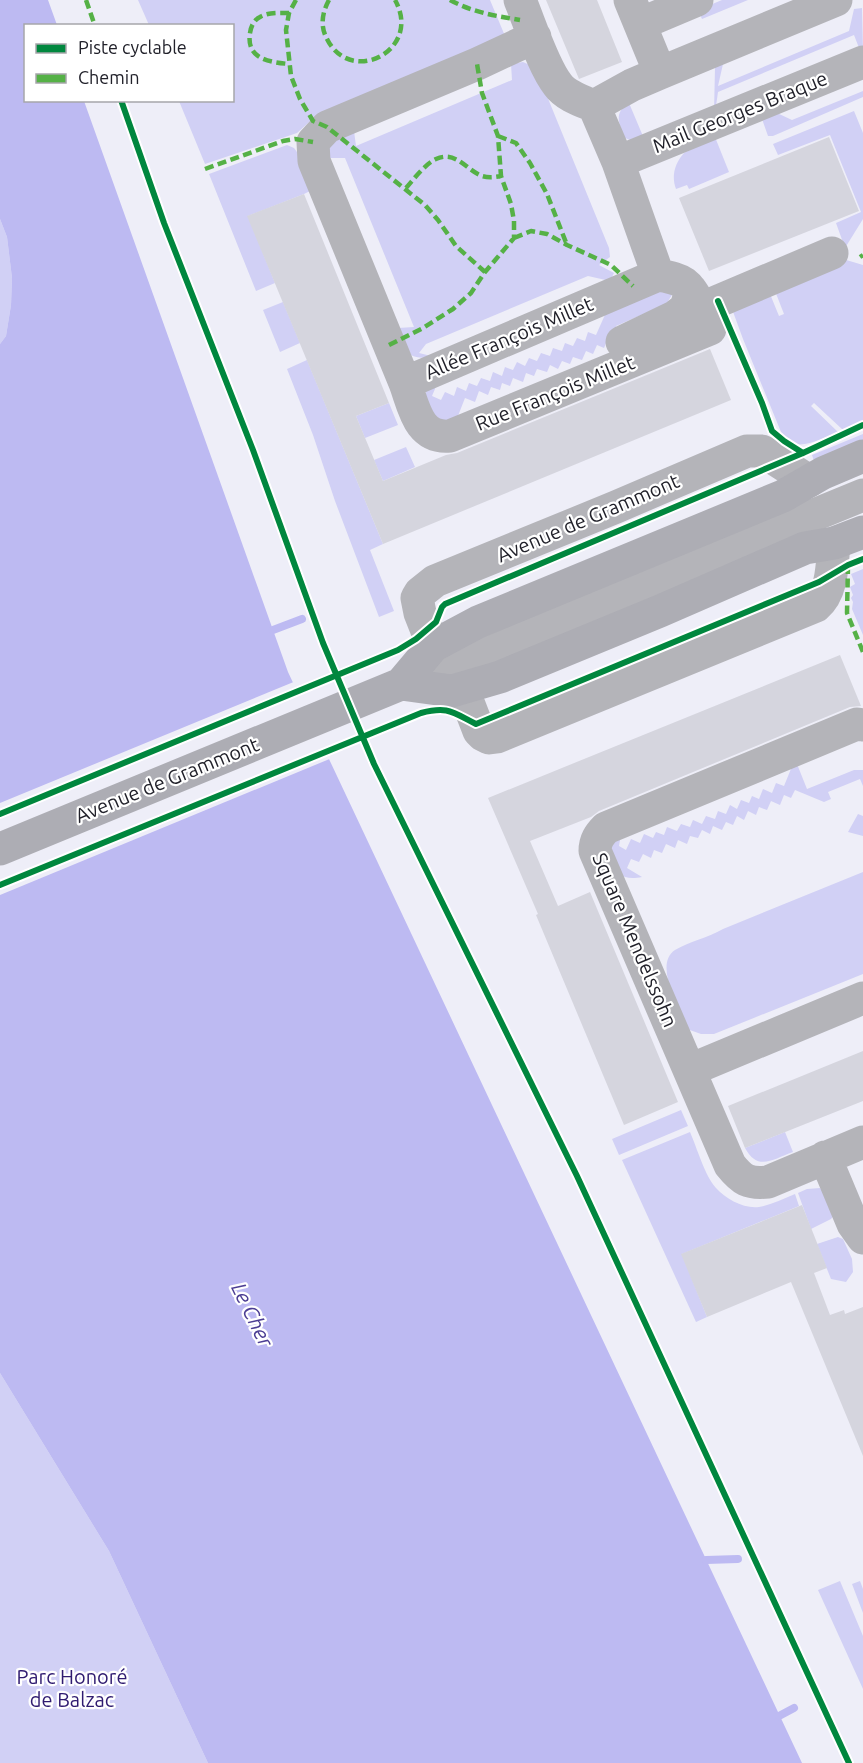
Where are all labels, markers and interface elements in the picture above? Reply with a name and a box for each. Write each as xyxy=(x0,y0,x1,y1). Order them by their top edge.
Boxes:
legend xyxy=(24,24,234,102)
text: Piste cyclable xyxy=(78,37,187,57)
street label: Mail Georges Braque xyxy=(649,66,831,157)
text: Chemin xyxy=(78,67,139,87)
street label: Allée François Millet xyxy=(421,292,596,383)
street label: Rue François Millet xyxy=(472,350,638,435)
street label: Avenue de Grammont xyxy=(493,469,683,566)
street label: Avenue de Grammont xyxy=(72,732,262,827)
street label: Square Mendelssohn xyxy=(588,849,683,1030)
water label: Le Cher xyxy=(227,1279,279,1351)
park label: Parc Honoré de Balzac xyxy=(17,1665,127,1711)

